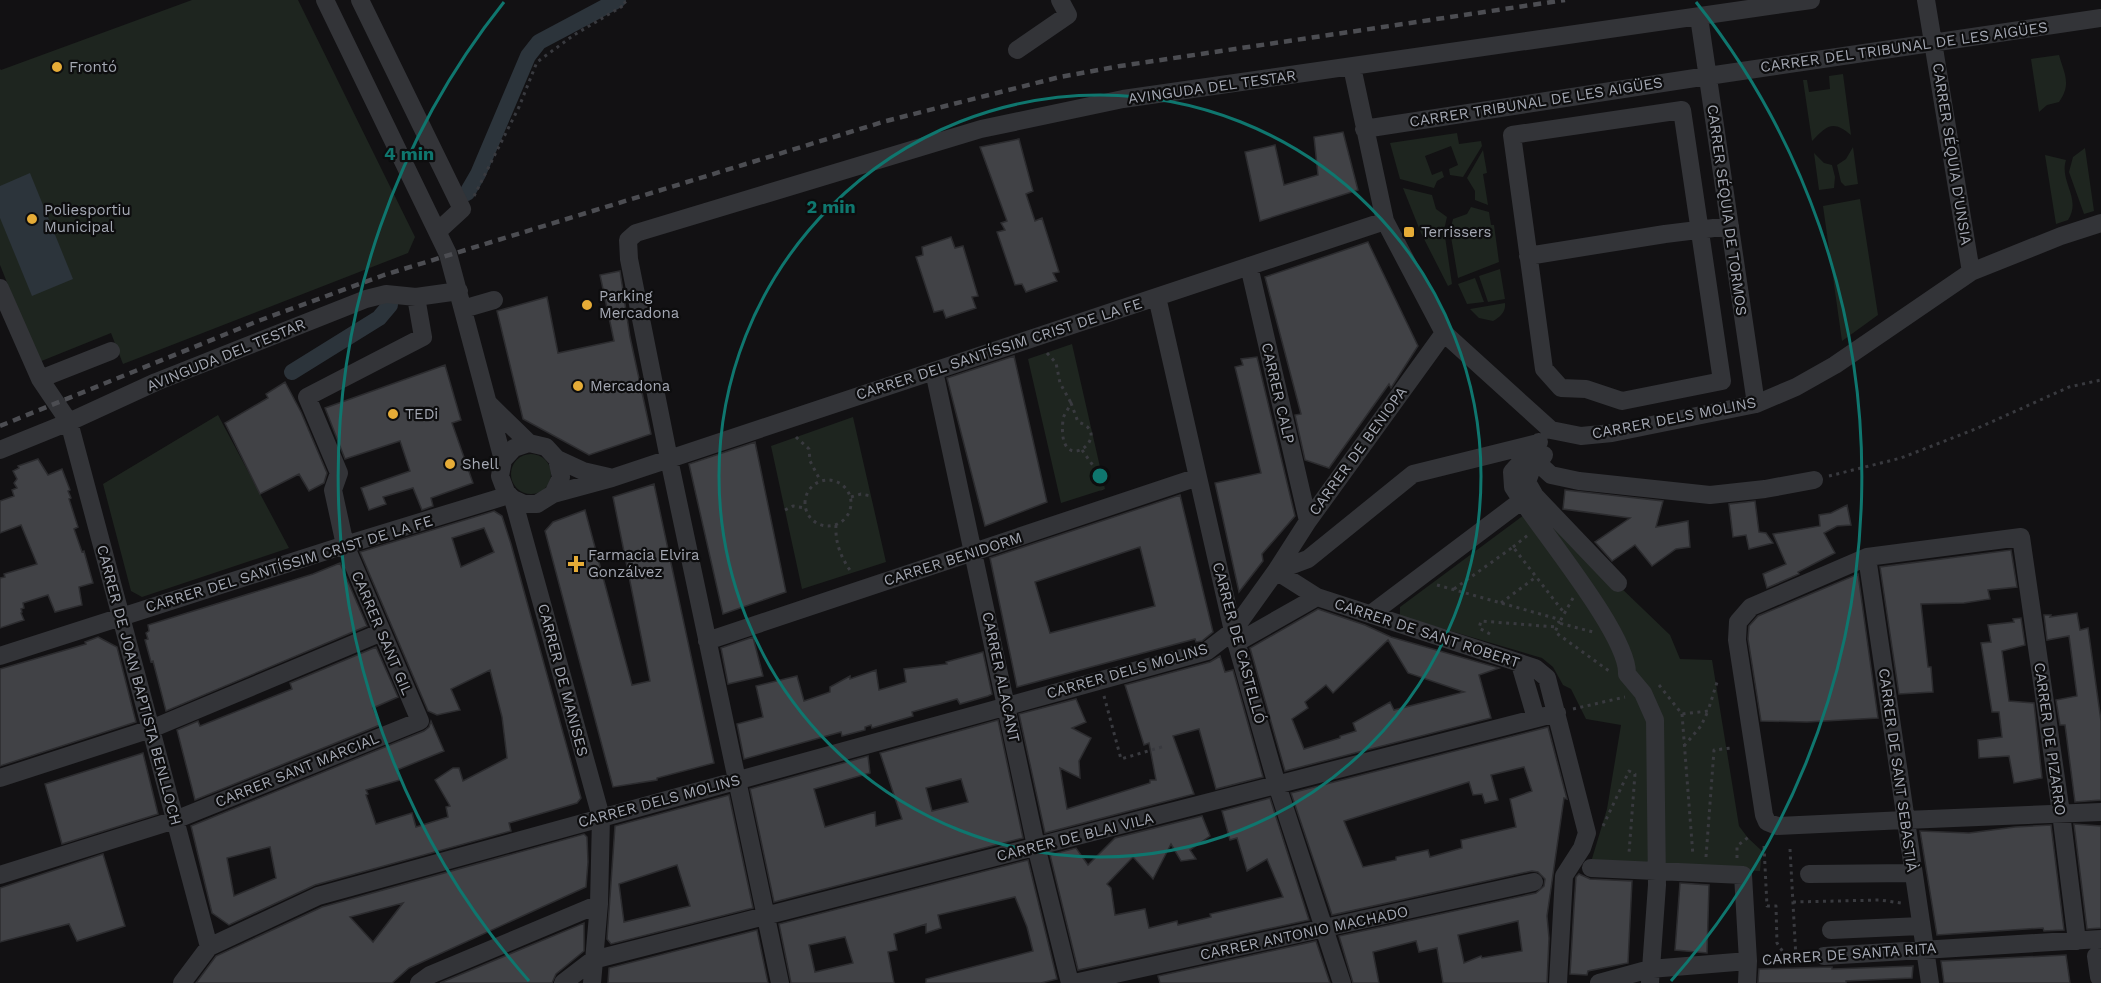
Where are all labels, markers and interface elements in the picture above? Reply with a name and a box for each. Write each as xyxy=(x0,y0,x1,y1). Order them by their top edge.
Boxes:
street label: CARRER DEL TRIBUNAL DE LES AIGÜES xyxy=(1759,18,2049,76)
place label: Frontó xyxy=(69,58,117,76)
marker: Frontó xyxy=(50,60,64,74)
street label: CARRER SÉQUIA D'UNSIA xyxy=(1929,62,1975,247)
street label: AVINGUDA DEL TESTAR xyxy=(1127,66,1297,108)
street label: CARRER TRIBUNAL DE LES AIGÜES xyxy=(1408,73,1664,131)
street label: CARRER SÉQUIA DE TORMOS xyxy=(1703,103,1751,317)
text: 4 min xyxy=(384,143,434,164)
text: 2 min xyxy=(806,196,856,217)
place label: Poliesportiu Municipal xyxy=(44,201,131,236)
marker: Poliesportiu Municipal xyxy=(25,212,39,226)
place label: Terrissers xyxy=(1421,223,1492,241)
marker: Terrissers xyxy=(1402,225,1416,239)
place label: Parking Mercadona xyxy=(599,287,680,322)
street label: CARRER DEL SANTÍSSIM CRIST DE LA FE xyxy=(854,294,1144,404)
marker: Parking Mercadona xyxy=(580,298,594,312)
street label: AVINGUDA DEL TESTAR xyxy=(144,315,308,395)
street label: CARRER CALP xyxy=(1258,341,1298,445)
place label: Mercadona xyxy=(590,377,671,395)
marker: Mercadona xyxy=(571,379,585,393)
street label: CARRER DE BENIOPA xyxy=(1305,383,1411,519)
street label: CARRER DELS MOLINS xyxy=(1590,393,1758,443)
place label: TEDi xyxy=(405,405,438,423)
marker: TEDi xyxy=(386,407,400,421)
place label: Shell xyxy=(462,455,499,473)
marker: Shell xyxy=(443,457,457,471)
centre of rings xyxy=(1090,466,1110,486)
street label: CARRER DEL SANTÍSSIM CRIST DE LA FE xyxy=(143,512,435,616)
street label: CARRER BENIDORM xyxy=(882,528,1024,590)
street label: CARRER DE JOAN BAPTISTA BENLLOCH xyxy=(93,543,185,827)
place label: Farmacia Elvira Gonzálvez xyxy=(588,546,700,581)
marker: Farmacia Elvira Gonzálvez xyxy=(569,557,583,571)
street label: CARRER DE CASTELLÓ xyxy=(1209,560,1270,726)
street label: CARRER SANT GIL xyxy=(348,568,416,698)
street label: CARRER DE SANT ROBERT xyxy=(1332,595,1522,671)
street label: CARRER DE MANISES xyxy=(534,602,592,758)
street label: CARRER ALACANT xyxy=(978,610,1024,744)
street label: CARRER DELS MOLINS xyxy=(1044,639,1210,703)
street label: CARRER DE PIZARRO xyxy=(2030,661,2070,817)
street label: CARRER DE SANT SEBASTIÀ xyxy=(1875,667,1921,873)
street label: CARRER SANT MARCIAL xyxy=(212,729,382,811)
street label: CARRER DELS MOLINS xyxy=(576,771,742,831)
street label: CARRER DE BLAI VILA xyxy=(995,809,1155,865)
street label: CARRER ANTONIO MACHADO xyxy=(1198,902,1410,964)
street label: CARRER DE SANTA RITA xyxy=(1761,939,1937,969)

